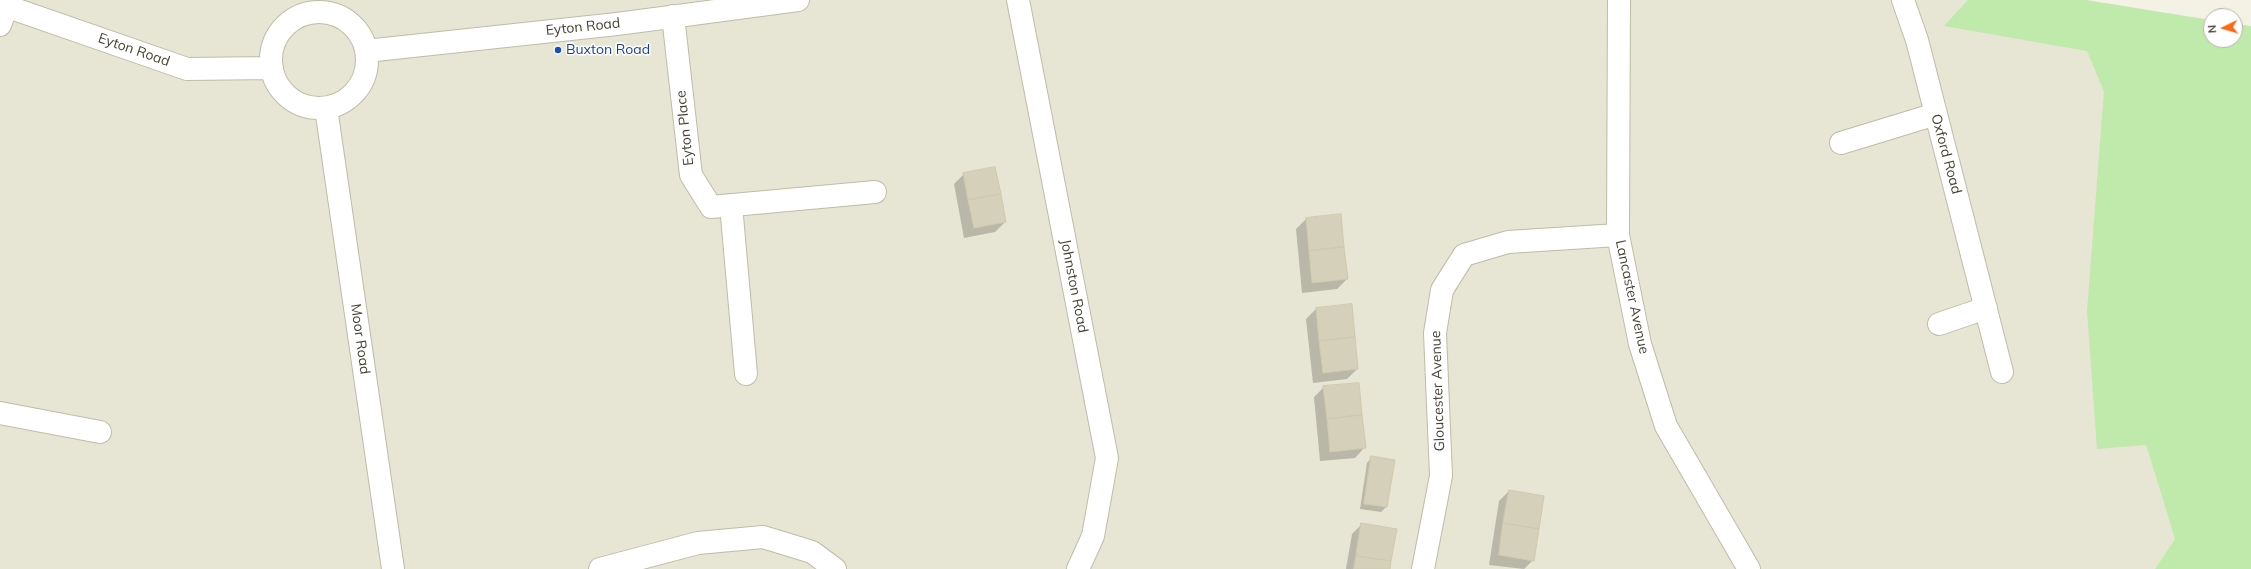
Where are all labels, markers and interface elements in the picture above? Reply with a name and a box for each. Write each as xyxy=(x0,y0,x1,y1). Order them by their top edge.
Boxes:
north arrow xyxy=(2203,8,2243,48)
street label: Eyton Road xyxy=(545,15,621,39)
text: N xyxy=(2205,24,2219,34)
street label: Eyton Road xyxy=(96,30,172,70)
place label: Buxton Road xyxy=(566,42,650,58)
marker: Buxton Road xyxy=(553,45,563,55)
street label: Eyton Place xyxy=(673,90,697,166)
street label: Oxford Road xyxy=(1927,112,1965,196)
street label: Johnston Road xyxy=(1057,238,1091,334)
street label: Lancaster Avenue xyxy=(1612,238,1652,356)
street label: Moor Road xyxy=(347,303,373,375)
street label: Gloucester Avenue xyxy=(1427,330,1449,452)

